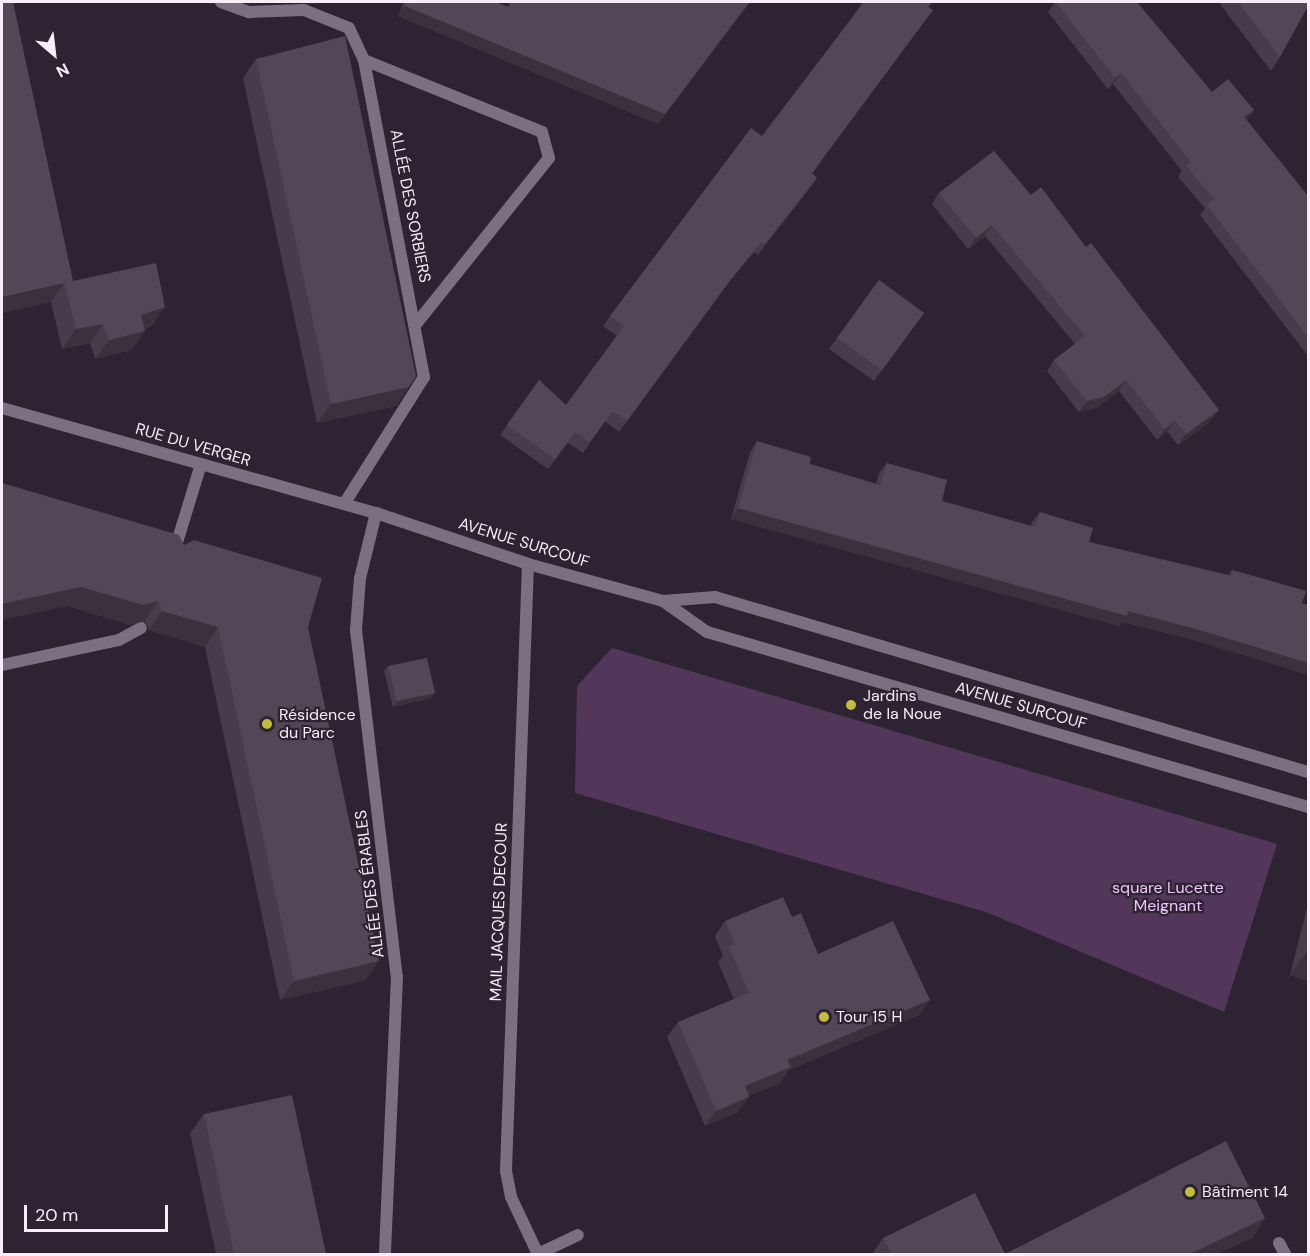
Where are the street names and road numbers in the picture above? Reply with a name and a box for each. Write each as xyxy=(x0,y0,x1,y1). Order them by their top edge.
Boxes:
street label: ALLÉE DES SORBIERS xyxy=(386,128,434,284)
street label: RUE DU VERGER xyxy=(133,419,253,471)
street label: AVENUE SURCOUF xyxy=(456,514,592,572)
street label: AVENUE SURCOUF xyxy=(953,678,1089,734)
street label: ALLÉE DES ÉRABLES xyxy=(351,809,389,959)
street label: MAIL JACQUES DECOUR xyxy=(486,822,512,1002)

